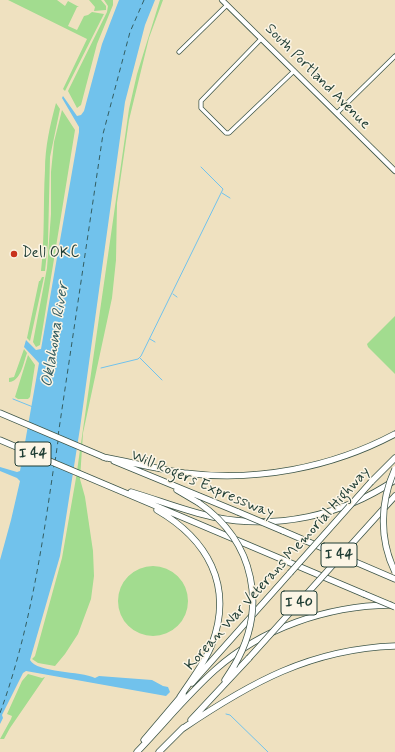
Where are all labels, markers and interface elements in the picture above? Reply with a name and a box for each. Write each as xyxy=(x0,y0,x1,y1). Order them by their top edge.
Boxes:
street label: South Portland Avenue xyxy=(261,21,373,133)
place label: Dell OKC xyxy=(22,245,79,263)
marker: Dell OKC xyxy=(9,249,19,259)
water label: Oklahoma River xyxy=(38,281,74,389)
road number: I 44 xyxy=(15,442,51,466)
street label: Will Rogers Expressway xyxy=(128,447,276,523)
street label: Korean War Veterans Memorial Highway xyxy=(182,463,374,675)
road number: I 44 xyxy=(321,543,357,567)
road number: I 40 xyxy=(281,591,317,615)

